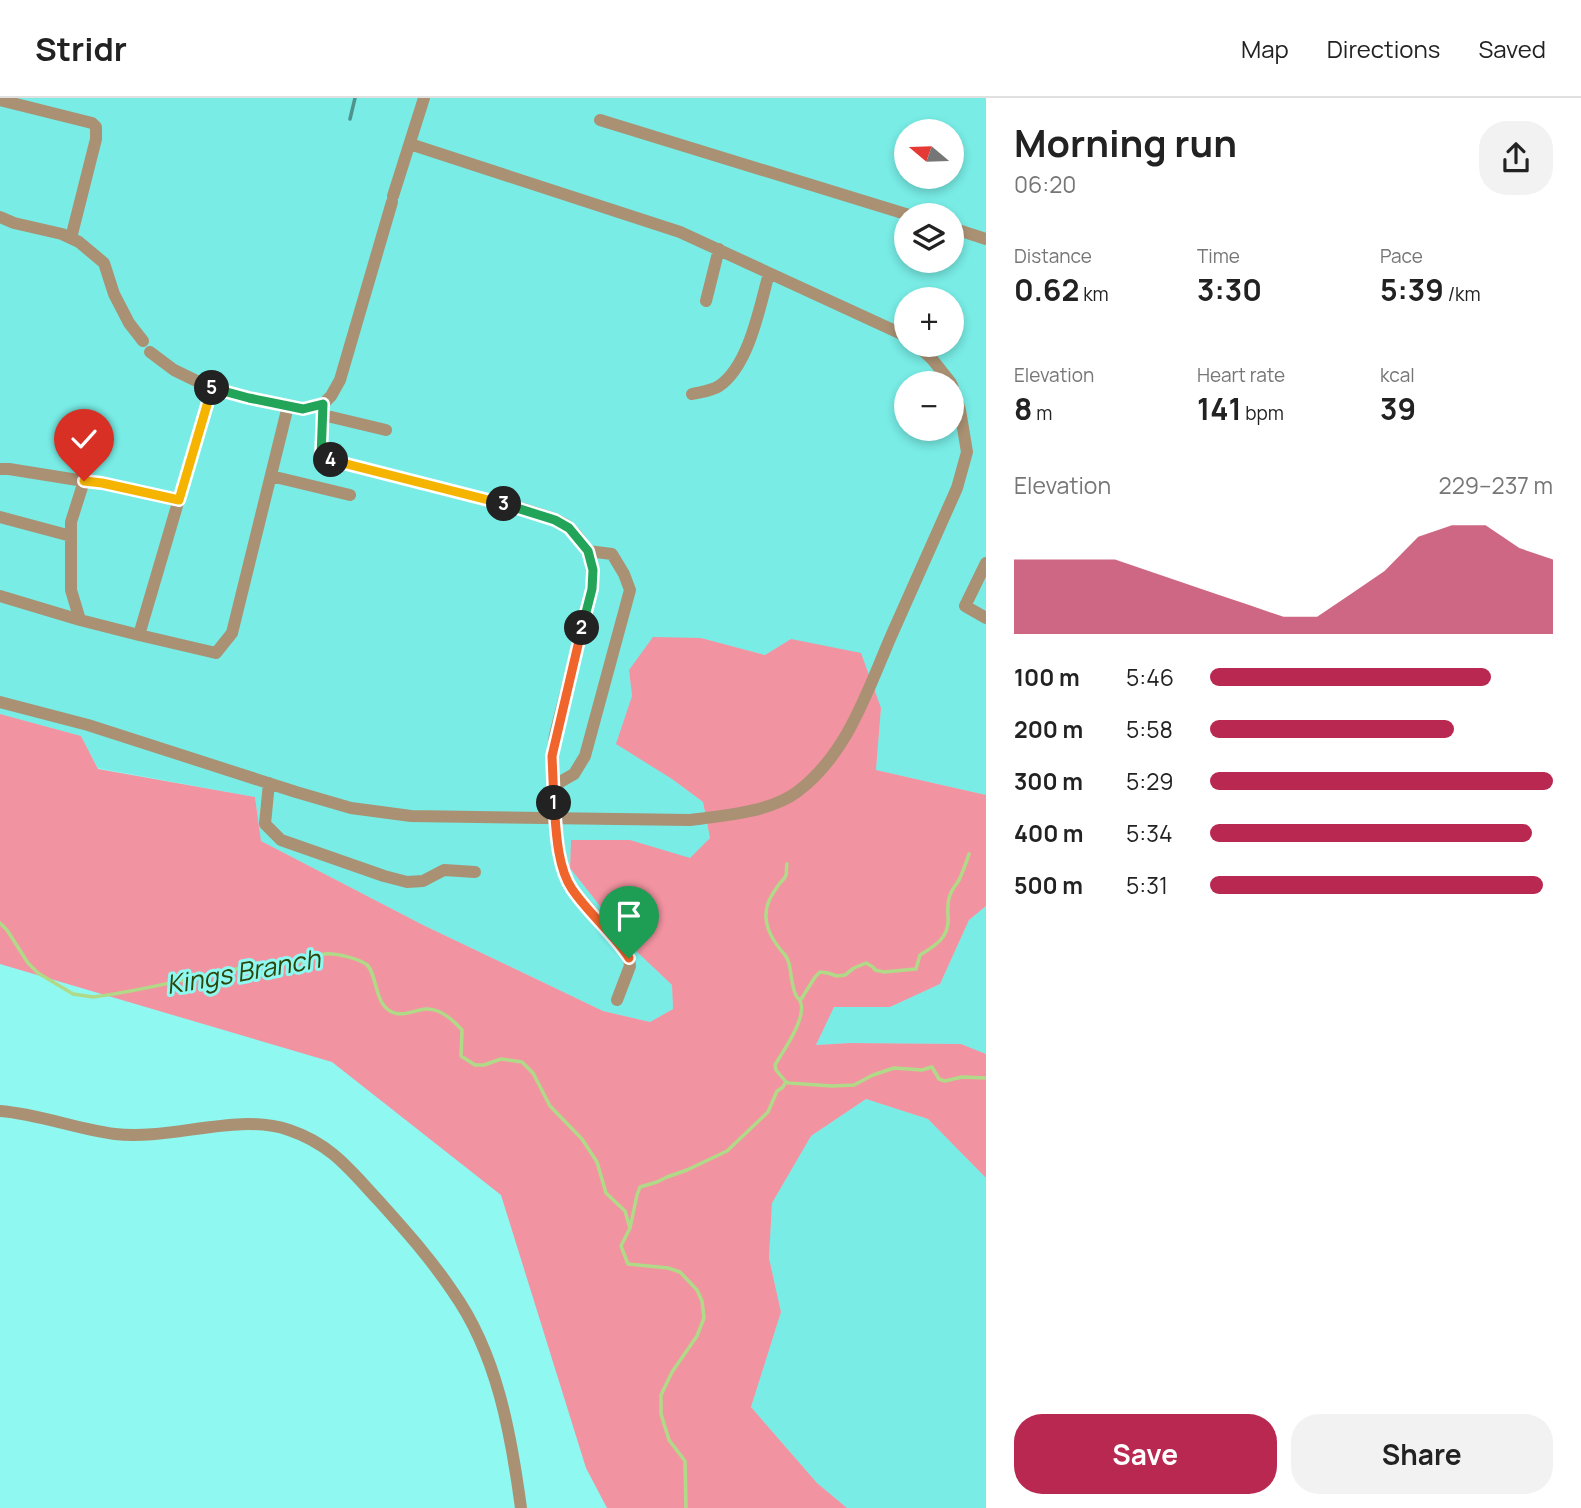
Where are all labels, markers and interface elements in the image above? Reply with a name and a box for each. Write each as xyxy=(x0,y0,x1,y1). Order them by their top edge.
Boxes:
text: Stridr xyxy=(35,26,127,71)
text: Map xyxy=(1241,32,1289,65)
text: Directions xyxy=(1327,32,1440,65)
text: Saved xyxy=(1478,32,1546,65)
text: Morning run xyxy=(1014,116,1237,168)
north arrow xyxy=(894,119,964,189)
map controls xyxy=(894,119,964,441)
button: share xyxy=(1479,121,1553,195)
text: 06:20 xyxy=(1014,168,1076,200)
button: layers xyxy=(894,203,964,273)
text: Distance xyxy=(1014,243,1092,269)
text: Time xyxy=(1197,243,1240,269)
text: Pace xyxy=(1380,243,1423,269)
text: 0.62 xyxy=(1014,269,1079,310)
text: 3:30 xyxy=(1197,269,1262,310)
text: 5:39 xyxy=(1380,269,1444,310)
text: km xyxy=(1079,281,1109,307)
text: /km xyxy=(1444,281,1481,307)
button: + xyxy=(894,287,964,357)
text: Elevation xyxy=(1014,362,1094,388)
text: Heart rate xyxy=(1197,362,1285,388)
text: kcal xyxy=(1380,362,1415,388)
pin: 5 xyxy=(194,370,230,406)
button: − xyxy=(894,371,964,441)
text: 5 xyxy=(206,374,217,400)
text: 8 xyxy=(1014,388,1032,429)
text: 141 xyxy=(1197,388,1242,429)
text: 39 xyxy=(1380,388,1416,429)
text: m xyxy=(1032,400,1052,426)
text: bpm xyxy=(1242,400,1284,426)
pin xyxy=(54,409,114,481)
icon: check xyxy=(65,420,103,458)
pin: 4 xyxy=(314,442,348,478)
text: 4 xyxy=(325,446,336,472)
text: Elevation xyxy=(1014,469,1111,501)
text: 229–237 m xyxy=(1439,469,1553,501)
pin: 3 xyxy=(486,486,522,522)
text: 3 xyxy=(498,490,509,516)
pin: 2 xyxy=(564,610,600,646)
text: 2 xyxy=(576,614,587,640)
text: 100 m xyxy=(1014,661,1080,693)
text: 5:46 xyxy=(1126,661,1174,693)
text: 200 m xyxy=(1014,713,1083,745)
text: 5:58 xyxy=(1126,713,1173,745)
text: 300 m xyxy=(1014,765,1083,797)
text: 5:29 xyxy=(1126,765,1174,797)
pin: 1 xyxy=(536,786,572,820)
text: 1 xyxy=(549,789,558,815)
text: 400 m xyxy=(1014,817,1084,849)
text: 5:34 xyxy=(1126,817,1172,849)
text: 500 m xyxy=(1014,869,1083,901)
text: 5:31 xyxy=(1126,869,1168,901)
pin xyxy=(599,886,659,958)
icon: arrive xyxy=(610,897,648,935)
water label: Kings Branch xyxy=(163,939,324,1002)
button: Save xyxy=(1014,1414,1277,1494)
button: Share xyxy=(1291,1414,1553,1494)

